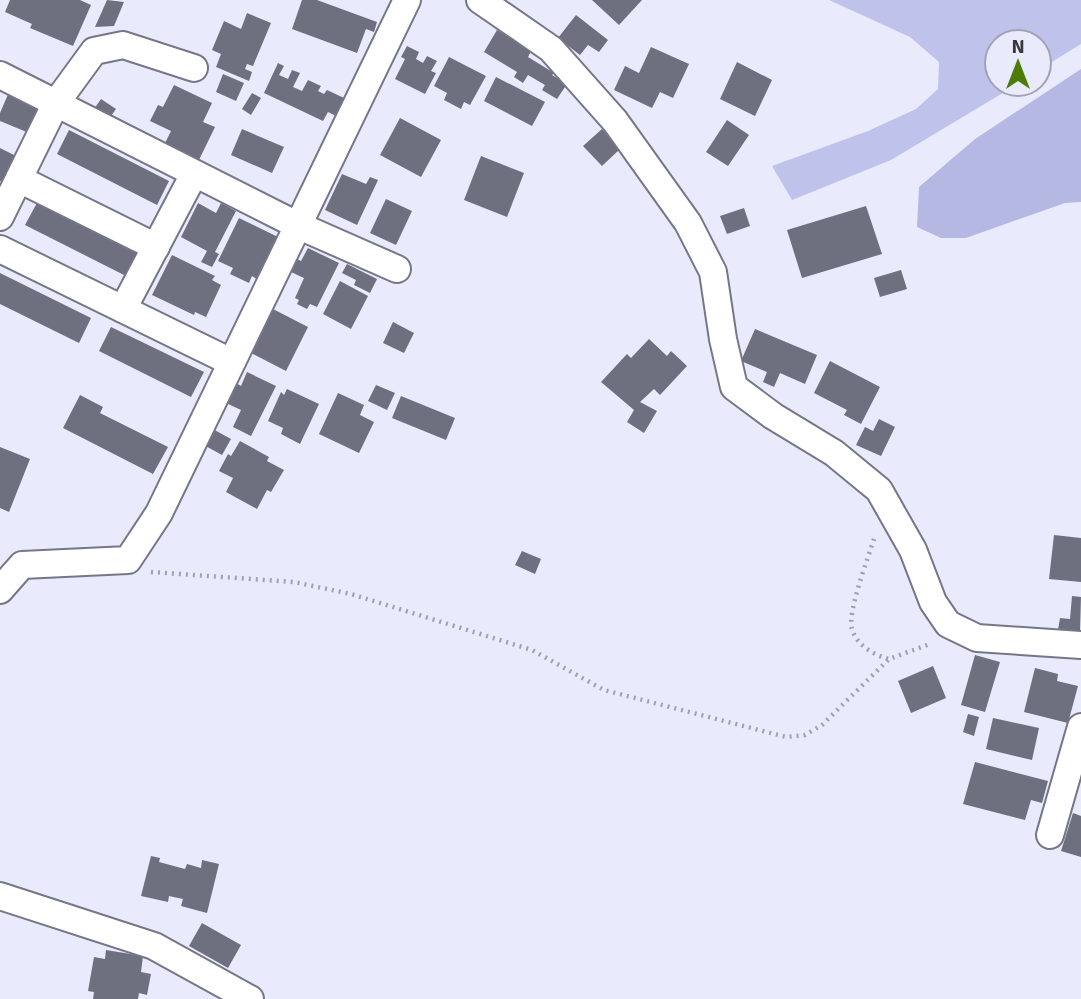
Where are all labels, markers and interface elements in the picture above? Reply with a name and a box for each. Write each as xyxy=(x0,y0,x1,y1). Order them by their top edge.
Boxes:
north arrow xyxy=(983,28,1053,98)
text: N xyxy=(1011,35,1025,59)

